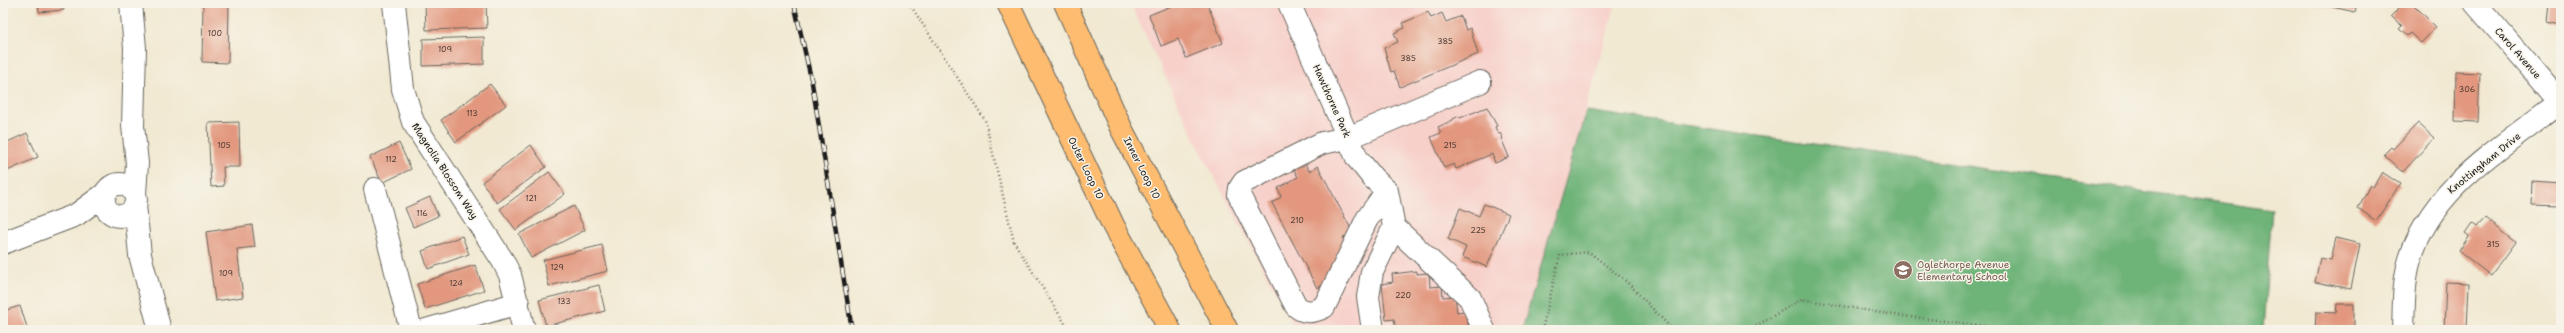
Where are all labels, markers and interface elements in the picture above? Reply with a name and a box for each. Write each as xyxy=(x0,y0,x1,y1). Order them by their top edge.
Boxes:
street label: Carol Avenue xyxy=(2492,25,2544,82)
house number: 100 xyxy=(208,28,222,39)
house number: 385 xyxy=(1437,36,1453,47)
house number: 109 xyxy=(438,44,452,55)
house number: 385 xyxy=(1400,53,1416,64)
street label: Hawthorne Park xyxy=(1310,62,1354,140)
house number: 306 xyxy=(2459,84,2476,95)
house number: 113 xyxy=(466,108,478,119)
street label: Magnolia Blossom Way xyxy=(409,120,481,222)
street label: Knottingham Drive xyxy=(2445,129,2523,196)
street label: Outer Loop 10 xyxy=(1065,135,1107,201)
street label: Inner Loop 10 xyxy=(1121,135,1163,201)
house number: 105 xyxy=(217,140,231,151)
house number: 215 xyxy=(1443,140,1457,151)
house number: 112 xyxy=(385,154,397,165)
house number: 121 xyxy=(525,193,537,204)
house number: 116 xyxy=(416,208,428,219)
house number: 210 xyxy=(1290,215,1304,226)
house number: 225 xyxy=(1470,225,1486,236)
house number: 315 xyxy=(2486,239,2500,250)
place label: Oglethorpe Avenue Elementary School xyxy=(1917,258,2010,283)
school or university icon: Oglethorpe Avenue Elementary School xyxy=(1892,259,1914,281)
house number: 129 xyxy=(550,262,564,273)
house number: 109 xyxy=(219,268,233,279)
house number: 124 xyxy=(449,278,463,289)
house number: 220 xyxy=(1395,290,1411,301)
house number: 133 xyxy=(557,296,571,307)

